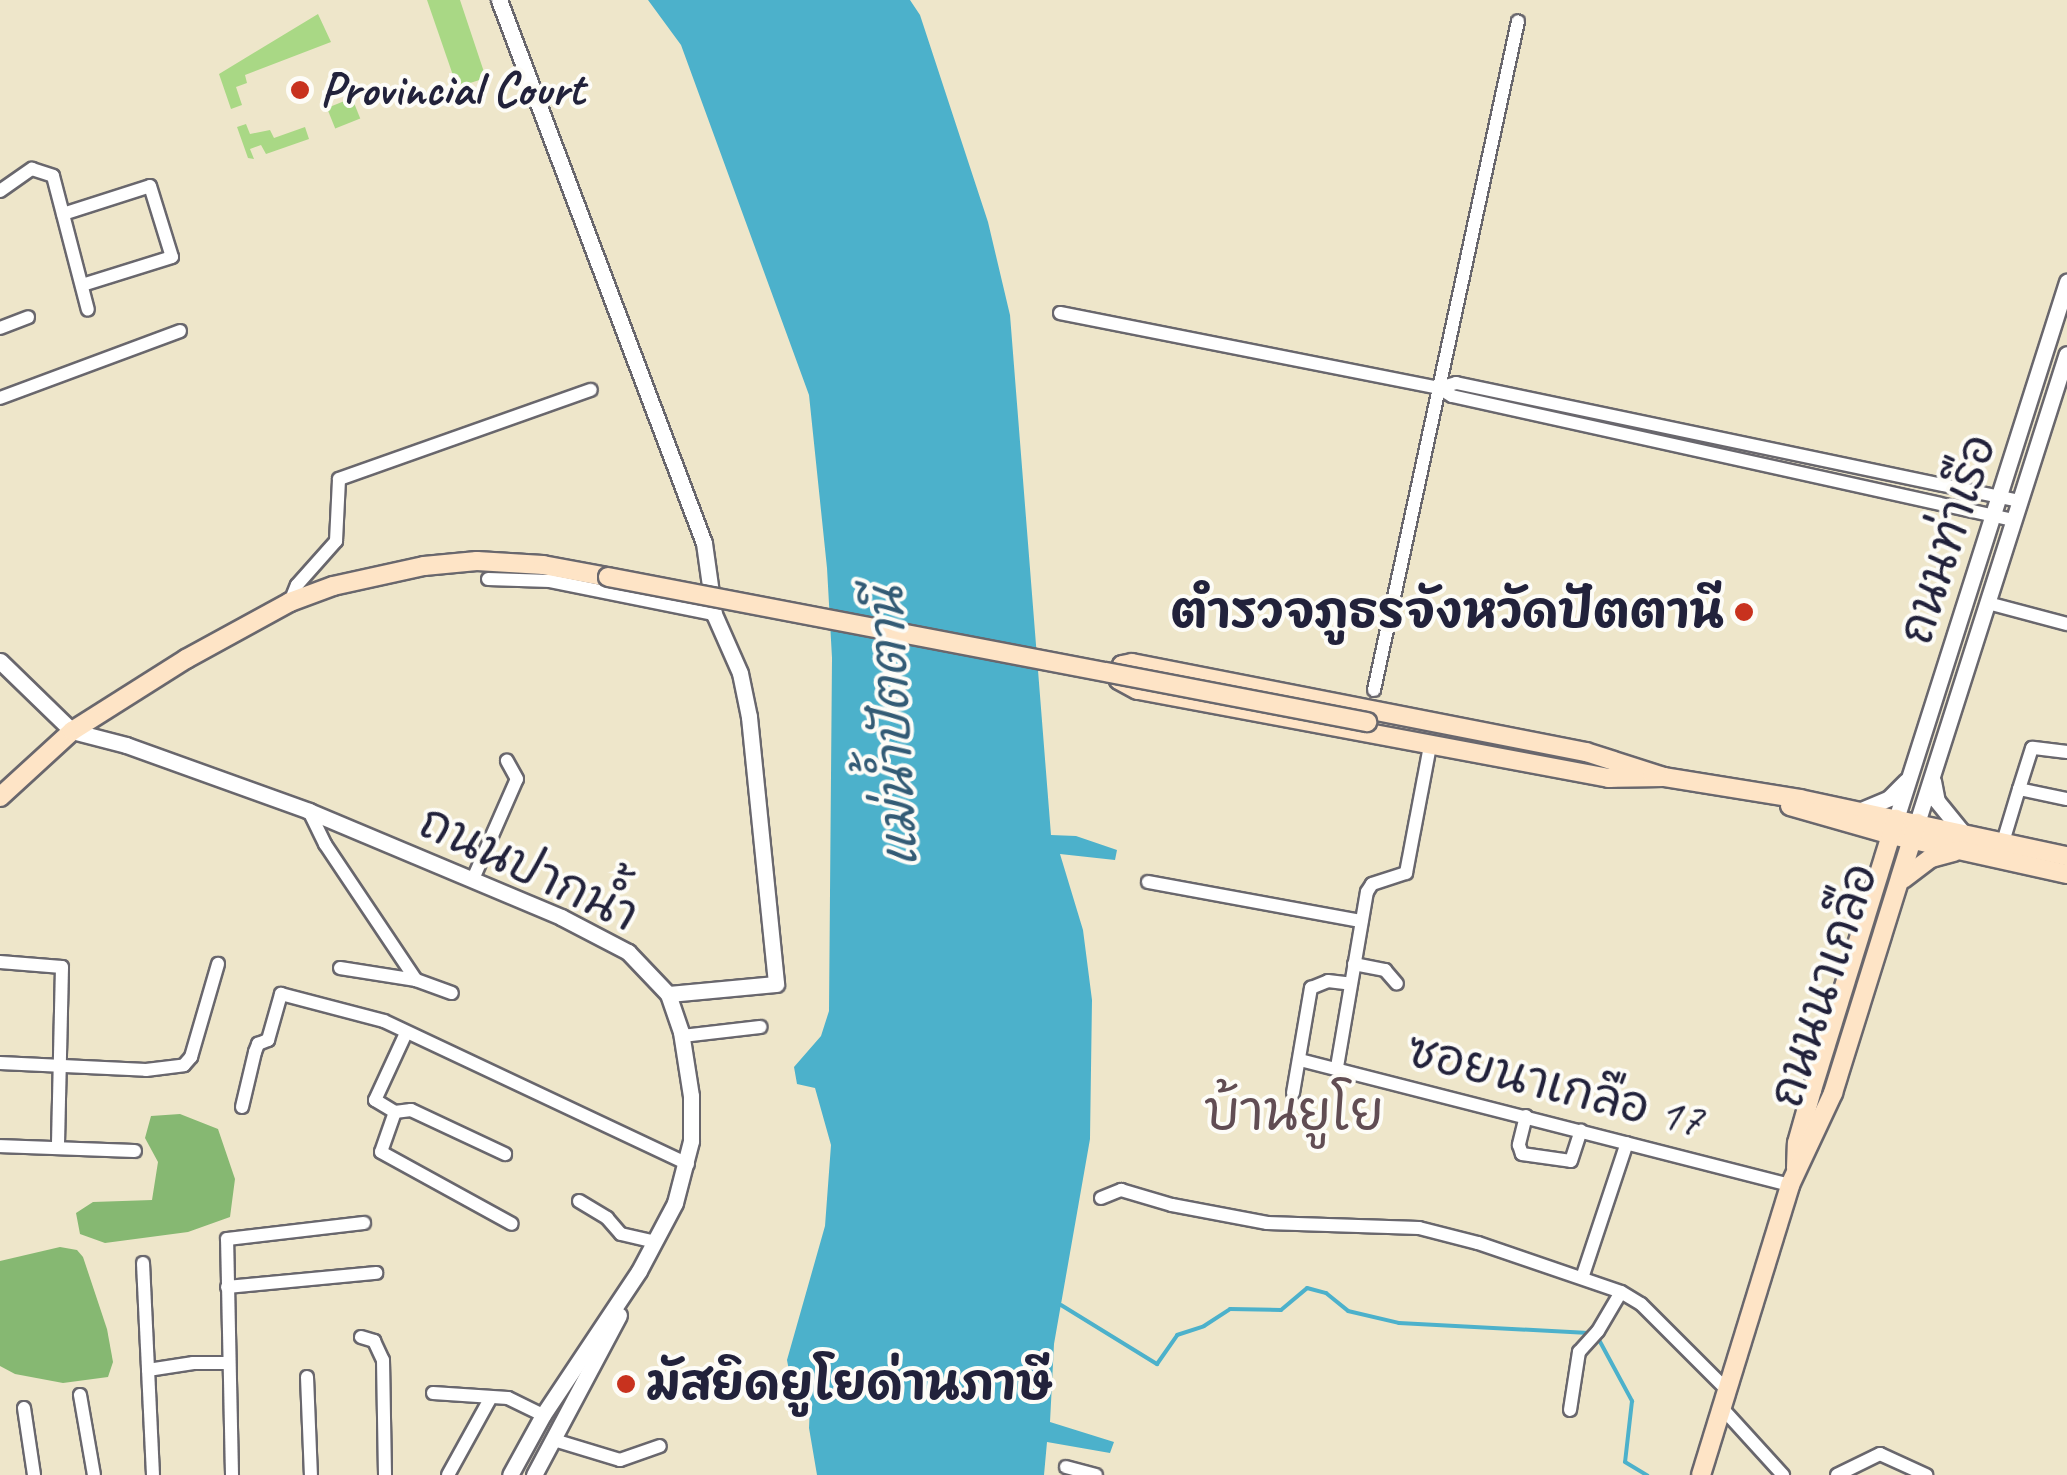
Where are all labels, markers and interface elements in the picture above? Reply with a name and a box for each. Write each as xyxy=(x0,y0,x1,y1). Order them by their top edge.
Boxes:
place label: Provincial Court xyxy=(320,61,584,119)
marker: Provincial Court xyxy=(289,79,311,101)
street label: ถนนท่าเรือ xyxy=(1886,427,2008,651)
place label: ตำรวจภูธรจังหวัดปัตตานี xyxy=(1170,583,1724,641)
water label: แม่น้ำปัตตานี xyxy=(856,586,930,868)
marker: ตำรวจภูธรจังหวัดปัตตานี xyxy=(1733,601,1755,623)
street label: ถนนปากน้ำ xyxy=(411,792,647,944)
street label: ถนนนาเกลือ xyxy=(1757,856,1889,1114)
street label: ซอยนาเกลือ 17 xyxy=(1401,1020,1709,1150)
district label: บ้านยูโย xyxy=(1204,1082,1384,1144)
place label: มัสยิดยูโยด่านภาษี xyxy=(646,1355,1052,1413)
marker: มัสยิดยูโยด่านภาษี xyxy=(615,1373,637,1395)

